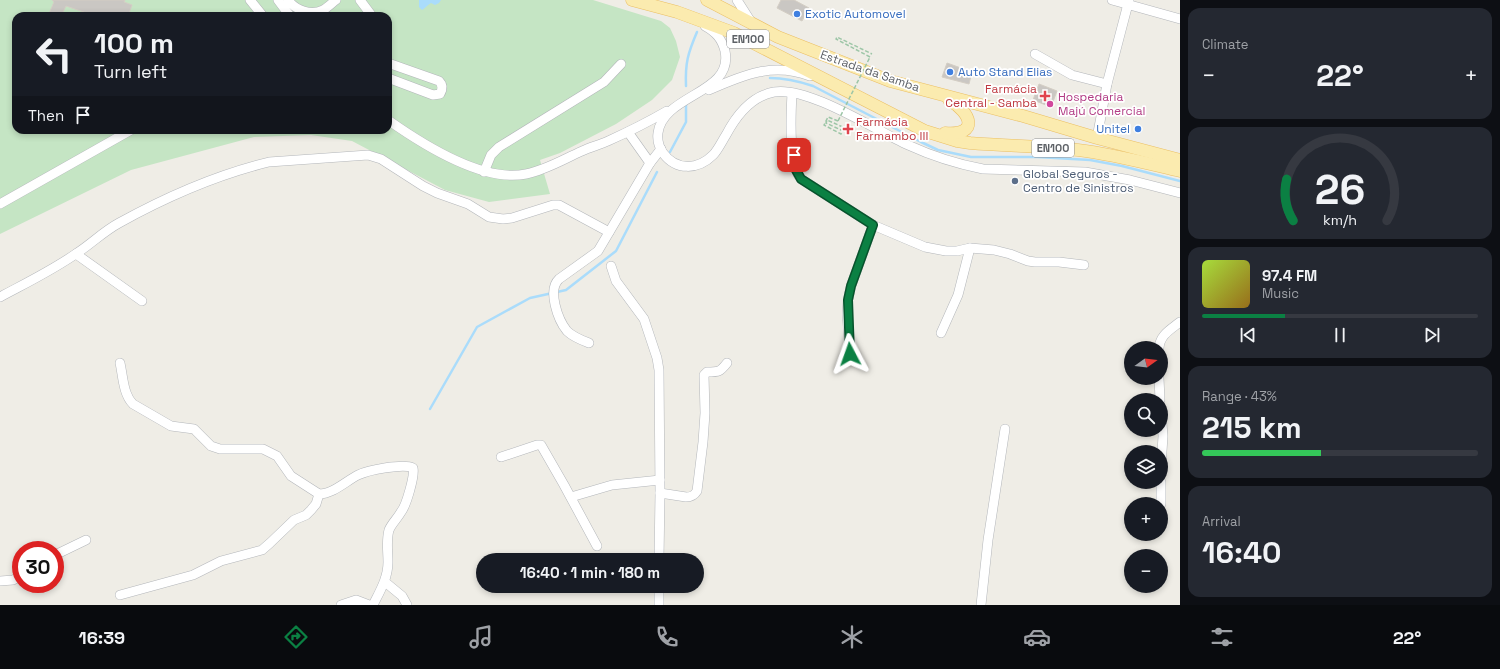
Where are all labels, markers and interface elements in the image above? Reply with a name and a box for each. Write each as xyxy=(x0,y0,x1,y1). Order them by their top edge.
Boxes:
place label: Exotic Automovel xyxy=(805,6,906,22)
marker: Exotic Automovel xyxy=(792,9,802,19)
text: 100 m xyxy=(94,25,174,61)
icon: left xyxy=(28,28,80,80)
road number: EN100 xyxy=(727,30,769,48)
text: Climate xyxy=(1202,36,1248,53)
street label: Estrada da Samba xyxy=(818,46,922,96)
text: 22° xyxy=(1316,56,1364,95)
text: Turn left xyxy=(94,60,167,83)
text: − xyxy=(1202,61,1216,89)
text: + xyxy=(1464,61,1478,89)
place label: Auto Stand Elias xyxy=(958,64,1052,80)
marker: Auto Stand Elias xyxy=(945,67,955,77)
place label: Farmácia Central - Samba xyxy=(945,81,1037,111)
place label: Hospedaria Majú Comercial xyxy=(1058,89,1145,119)
marker: Farmácia Central - Samba xyxy=(1040,91,1050,101)
marker: Hospedaria Majú Comercial xyxy=(1045,99,1055,109)
icon: arrive xyxy=(72,104,94,126)
text: Then xyxy=(28,106,64,125)
place label: Farmácia Farmambo III xyxy=(856,114,928,144)
place label: Unitel xyxy=(1096,121,1130,137)
marker: Farmácia Farmambo III xyxy=(843,124,853,134)
marker: Unitel xyxy=(1133,124,1143,134)
pin xyxy=(777,138,811,172)
road number: EN100 xyxy=(1032,139,1074,157)
icon: arrive xyxy=(783,144,805,166)
text: 26 xyxy=(1315,163,1365,216)
place label: Global Seguros - Centro de Sinistros xyxy=(1023,166,1134,196)
marker: Global Seguros - Centro de Sinistros xyxy=(1010,176,1020,186)
text: km/h xyxy=(1323,211,1357,229)
text: 97.4 FM xyxy=(1262,266,1317,285)
text: Music xyxy=(1262,285,1299,302)
icon: previous xyxy=(1237,324,1259,346)
icon: pause xyxy=(1329,324,1351,346)
icon: next xyxy=(1421,324,1443,346)
position arrow xyxy=(829,333,871,375)
north arrow xyxy=(1124,341,1168,385)
map controls xyxy=(1124,341,1168,593)
text: Range · 43% xyxy=(1202,388,1277,405)
button: search xyxy=(1124,393,1168,437)
text: 215 km xyxy=(1202,408,1302,447)
button: layers xyxy=(1124,445,1168,489)
button: + xyxy=(1124,497,1168,541)
text: Arrival xyxy=(1202,513,1241,530)
text: 16:40 xyxy=(1202,533,1282,572)
speed limit sign: 30 xyxy=(12,541,64,593)
button: − xyxy=(1124,549,1168,593)
text: 16:40 · 1 min · 180 m xyxy=(520,563,660,582)
icon: directions xyxy=(282,623,310,651)
icon: music xyxy=(467,623,495,651)
icon: phone xyxy=(653,623,681,651)
icon: climate xyxy=(838,623,866,651)
icon: car xyxy=(1023,623,1051,651)
icon: filters xyxy=(1208,623,1236,651)
text: 16:39 xyxy=(79,626,125,649)
text: 22° xyxy=(1393,626,1421,649)

